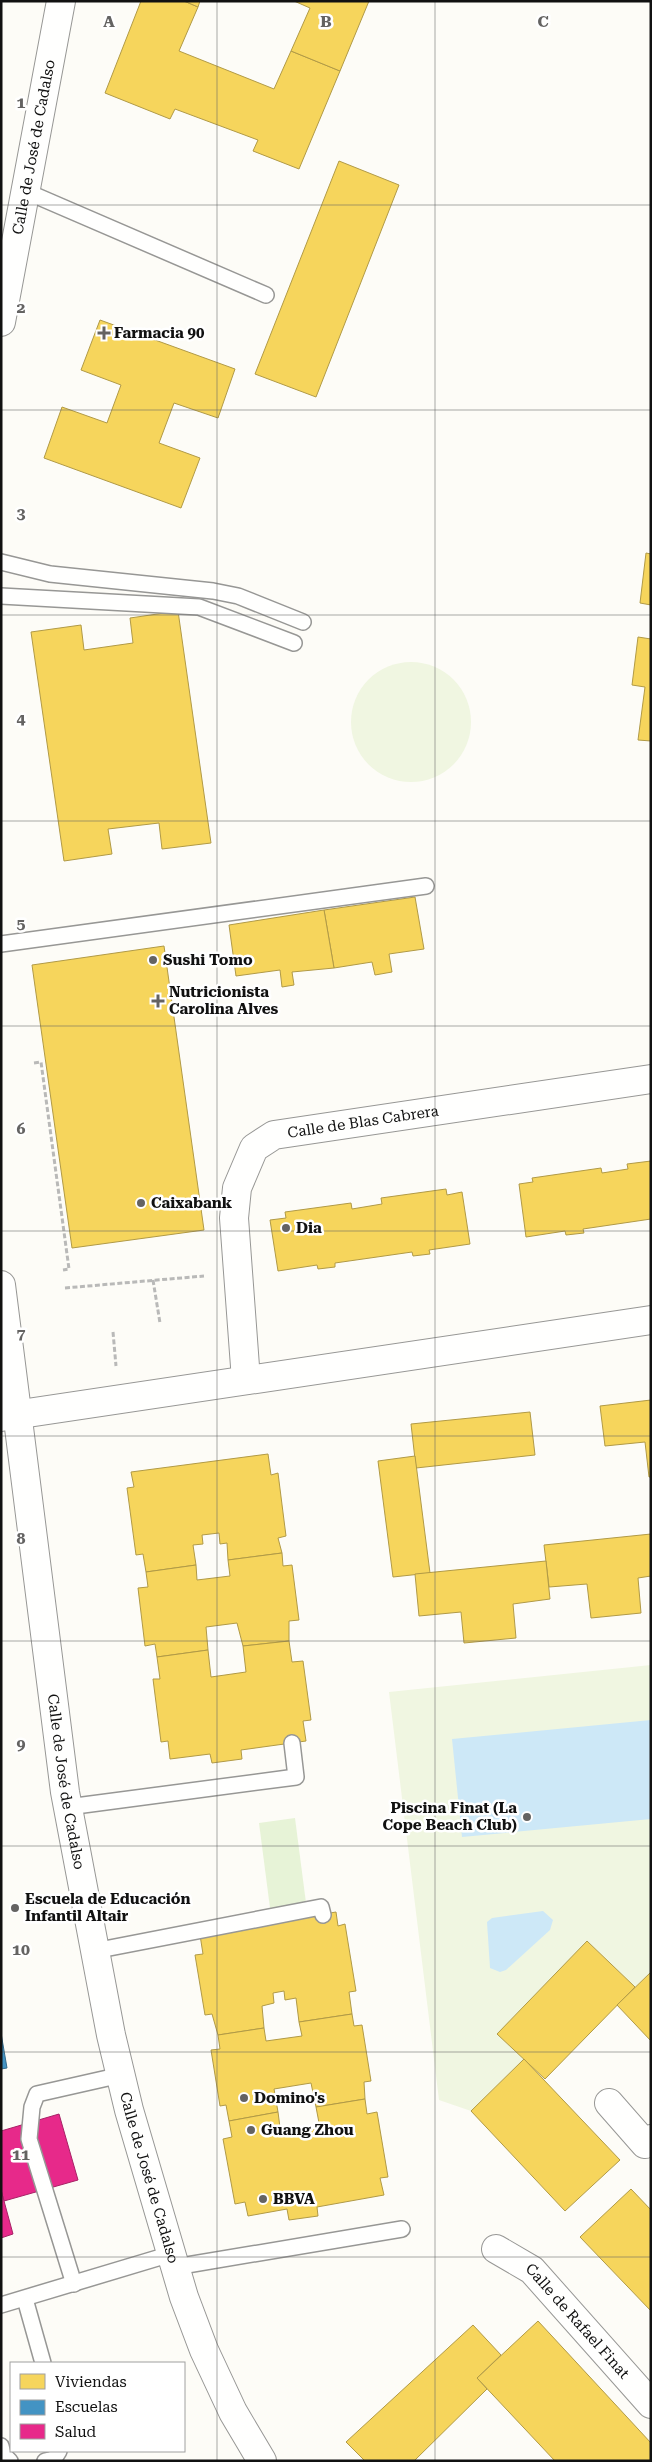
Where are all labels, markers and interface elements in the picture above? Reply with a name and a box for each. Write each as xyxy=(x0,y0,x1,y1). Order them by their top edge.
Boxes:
text: A xyxy=(103,12,115,31)
text: B xyxy=(320,12,332,31)
text: C xyxy=(537,12,549,31)
street label: Calle de José de Cadalso xyxy=(9,58,59,236)
text: 1 xyxy=(17,93,26,112)
text: 2 xyxy=(17,298,26,317)
place label: Farmacia 90 xyxy=(114,324,205,342)
marker: Farmacia 90 xyxy=(98,327,110,339)
text: 3 xyxy=(17,504,26,523)
text: 4 xyxy=(17,709,26,728)
text: 5 xyxy=(17,914,26,933)
place label: Sushi Tomo xyxy=(163,951,253,969)
marker: Sushi Tomo xyxy=(147,954,159,966)
place label: Nutricionista Carolina Alves xyxy=(169,983,279,1018)
marker: Nutricionista Carolina Alves xyxy=(151,994,165,1008)
street label: Calle de Blas Cabrera xyxy=(286,1102,440,1142)
text: 6 xyxy=(17,1119,26,1138)
place label: Caixabank xyxy=(151,1194,233,1212)
marker: Caixabank xyxy=(135,1197,147,1209)
place label: Dia xyxy=(296,1219,322,1237)
marker: Dia xyxy=(280,1222,292,1234)
text: 7 xyxy=(17,1324,26,1343)
text: 8 xyxy=(17,1529,26,1548)
street label: Calle de José de Cadalso xyxy=(44,1693,88,1871)
text: 9 xyxy=(17,1735,26,1754)
place label: Piscina Finat (La Cope Beach Club) xyxy=(382,1799,517,1834)
marker: Piscina Finat (La Cope Beach Club) xyxy=(521,1811,533,1823)
place label: Escuela de Educación Infantil Altair xyxy=(25,1890,191,1925)
marker: Escuela de Educación Infantil Altair xyxy=(9,1902,21,1914)
text: 10 xyxy=(12,1940,30,1959)
place label: Domino's xyxy=(254,2089,325,2107)
street label: Calle de José de Cadalso xyxy=(116,2090,183,2265)
marker: Domino's xyxy=(238,2092,250,2104)
place label: Guang Zhou xyxy=(261,2121,354,2139)
marker: Guang Zhou xyxy=(245,2124,257,2136)
text: 11 xyxy=(12,2145,30,2164)
place label: BBVA xyxy=(273,2190,315,2208)
marker: BBVA xyxy=(257,2193,269,2205)
street label: Calle de Rafael Finat xyxy=(523,2259,633,2383)
legend xyxy=(10,2362,185,2452)
text: Viviendas xyxy=(55,2373,127,2391)
text: Escuelas xyxy=(55,2398,118,2416)
text: Salud xyxy=(55,2423,97,2441)

